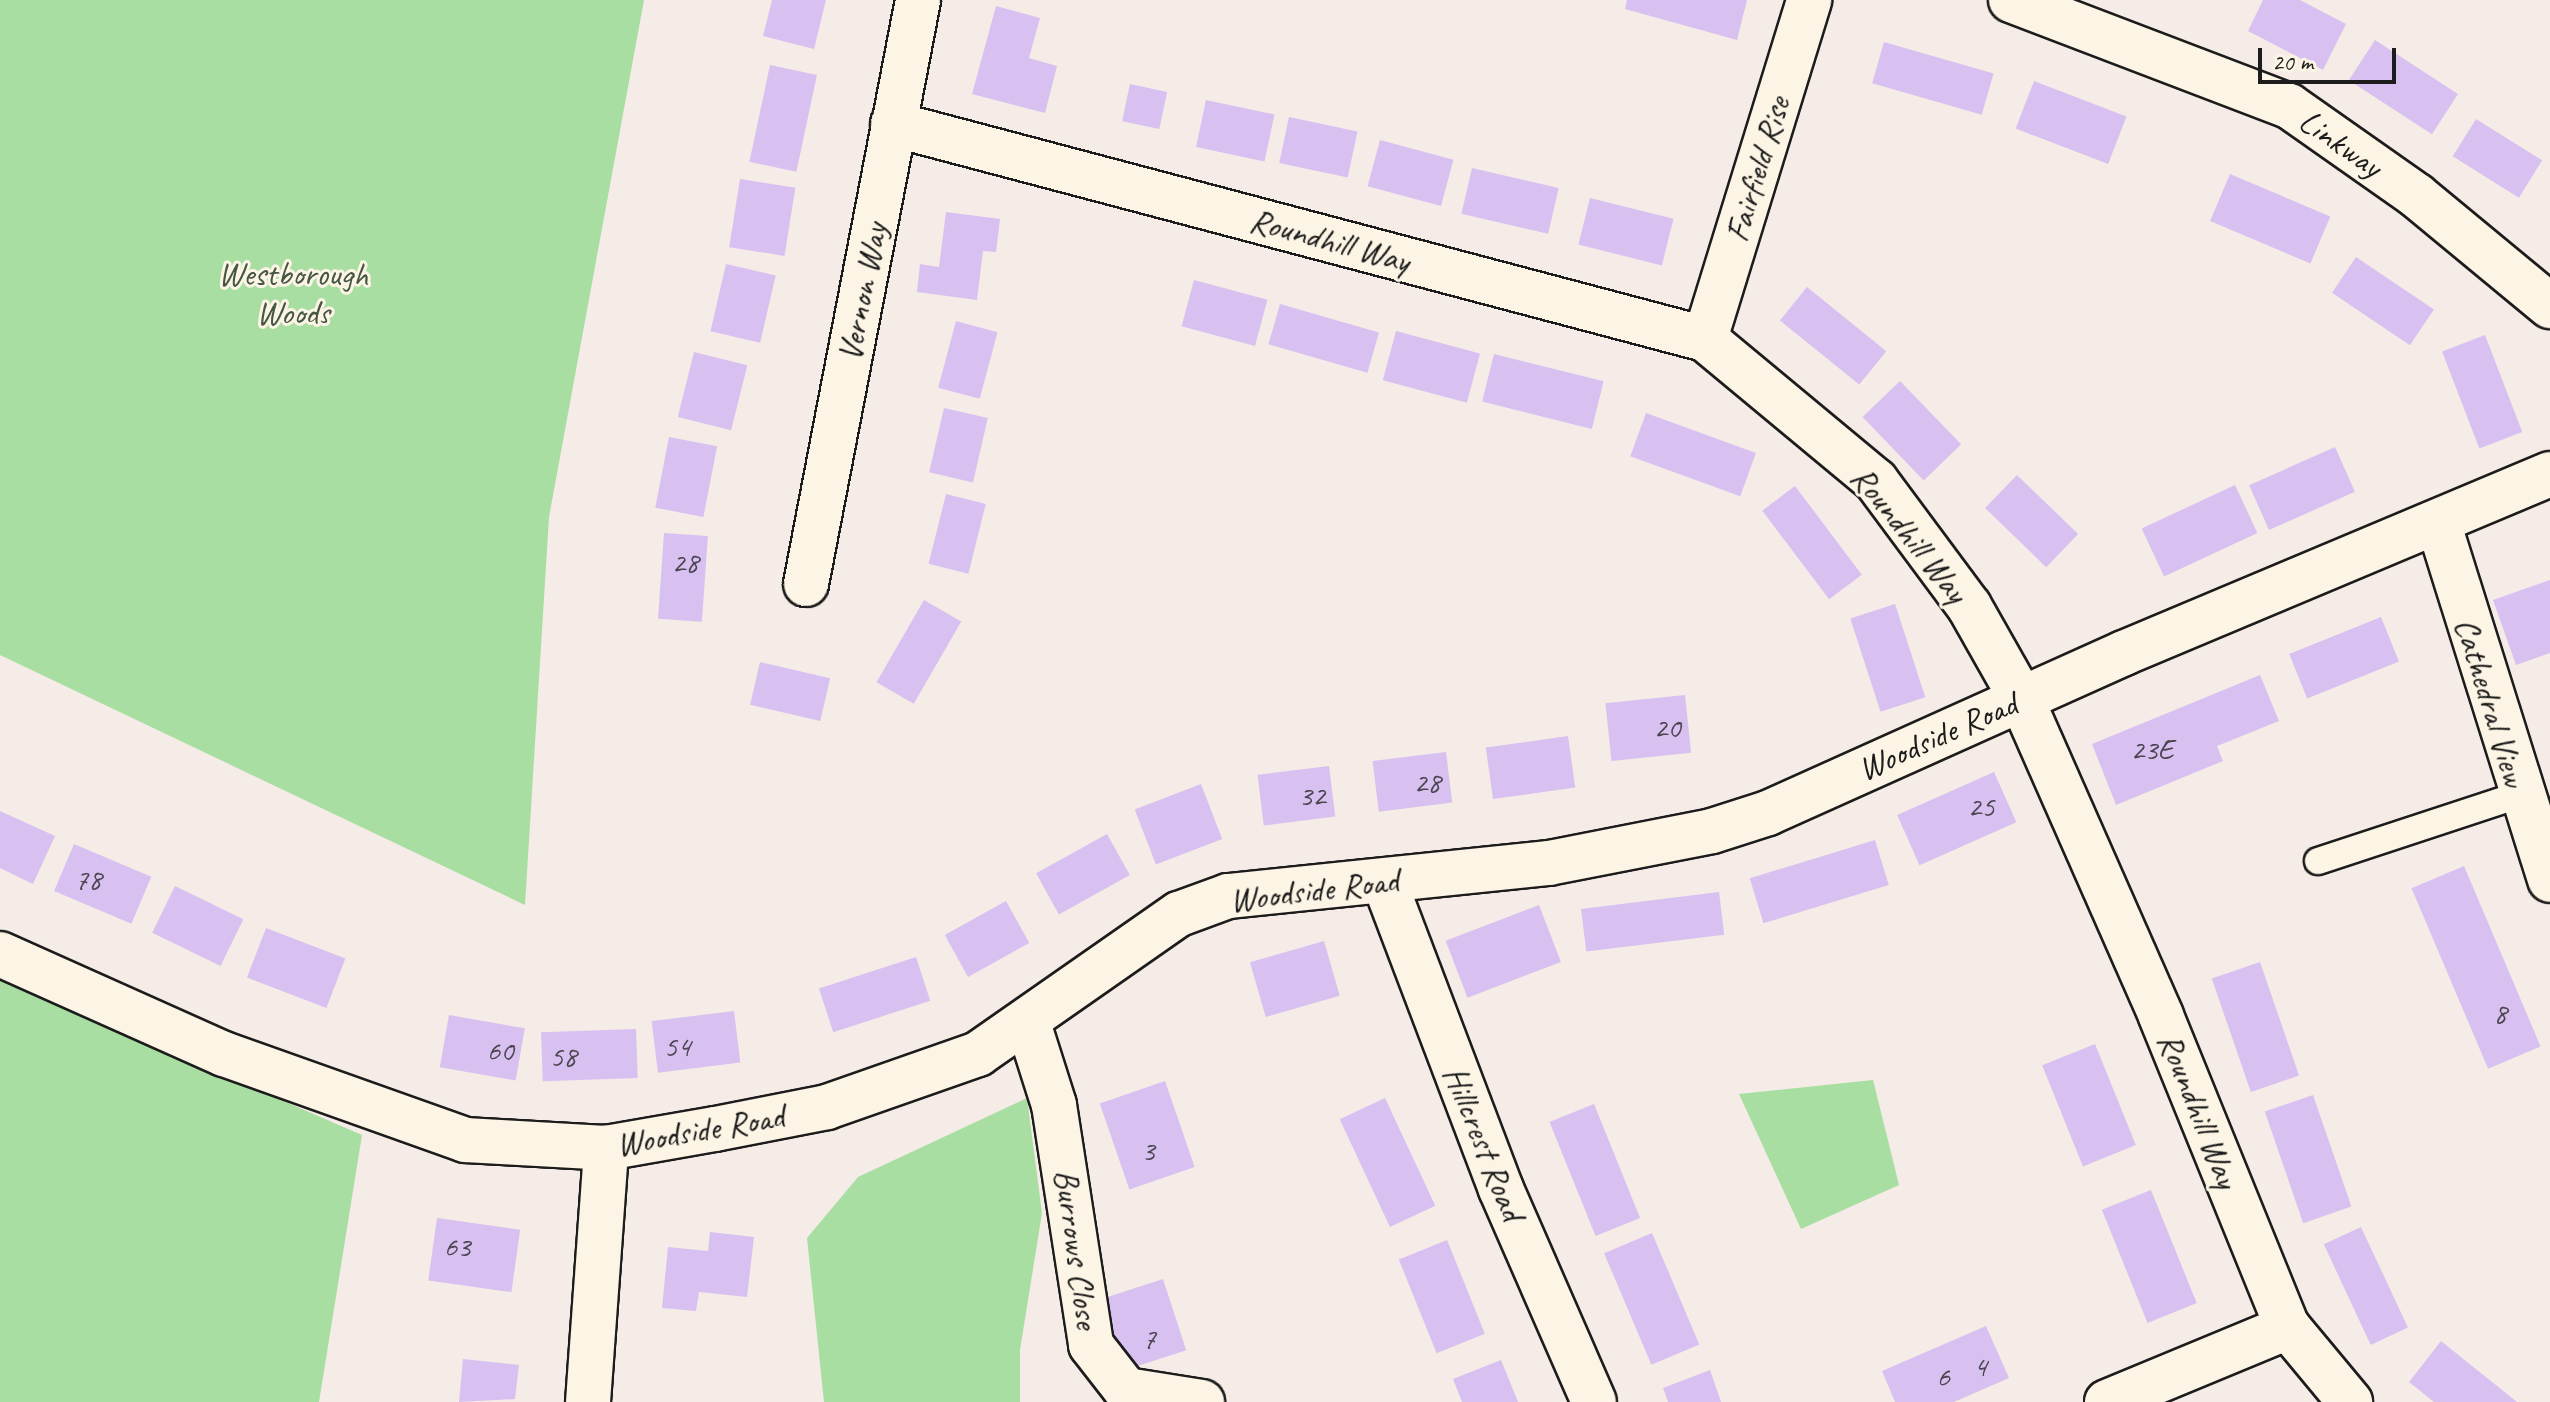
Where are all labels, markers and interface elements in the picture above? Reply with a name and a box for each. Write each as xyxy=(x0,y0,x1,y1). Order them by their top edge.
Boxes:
scale bar xyxy=(2262,32,2400,82)
text: 20 m xyxy=(2272,47,2313,77)
street label: Fairfield Rise xyxy=(1716,92,1798,246)
street label: Linkway xyxy=(2292,100,2390,186)
street label: Roundhill Way xyxy=(1246,199,1414,281)
street label: Vernon Way xyxy=(829,219,895,365)
park label: Westborough Woods xyxy=(218,253,368,332)
street label: Roundhill Way xyxy=(1843,458,1977,610)
house number: 28 xyxy=(672,544,698,580)
street label: Cathedral View xyxy=(2446,613,2536,791)
street label: Woodside Road xyxy=(1851,683,2023,789)
house number: 20 xyxy=(1654,709,1680,745)
house number: 23E xyxy=(2131,731,2173,767)
house number: 28 xyxy=(1414,764,1440,800)
house number: 32 xyxy=(1299,777,1325,813)
house number: 25 xyxy=(1968,788,1994,824)
street label: Woodside Road xyxy=(1227,859,1401,921)
house number: 78 xyxy=(75,861,101,897)
house number: 8 xyxy=(2493,995,2507,1031)
street label: Roundhill Way xyxy=(2150,1027,2248,1193)
house number: 54 xyxy=(664,1028,690,1064)
house number: 60 xyxy=(487,1032,513,1068)
house number: 58 xyxy=(550,1038,576,1074)
street label: Hillcrest Road xyxy=(1435,1061,1533,1225)
street label: Woodside Road xyxy=(613,1095,787,1165)
house number: 3 xyxy=(1141,1132,1155,1168)
street label: Burrows Close xyxy=(1046,1167,1108,1331)
house number: 63 xyxy=(444,1228,470,1264)
house number: 7 xyxy=(1142,1320,1156,1356)
house number: 4 xyxy=(1973,1348,1987,1384)
house number: 6 xyxy=(1936,1358,1950,1394)

